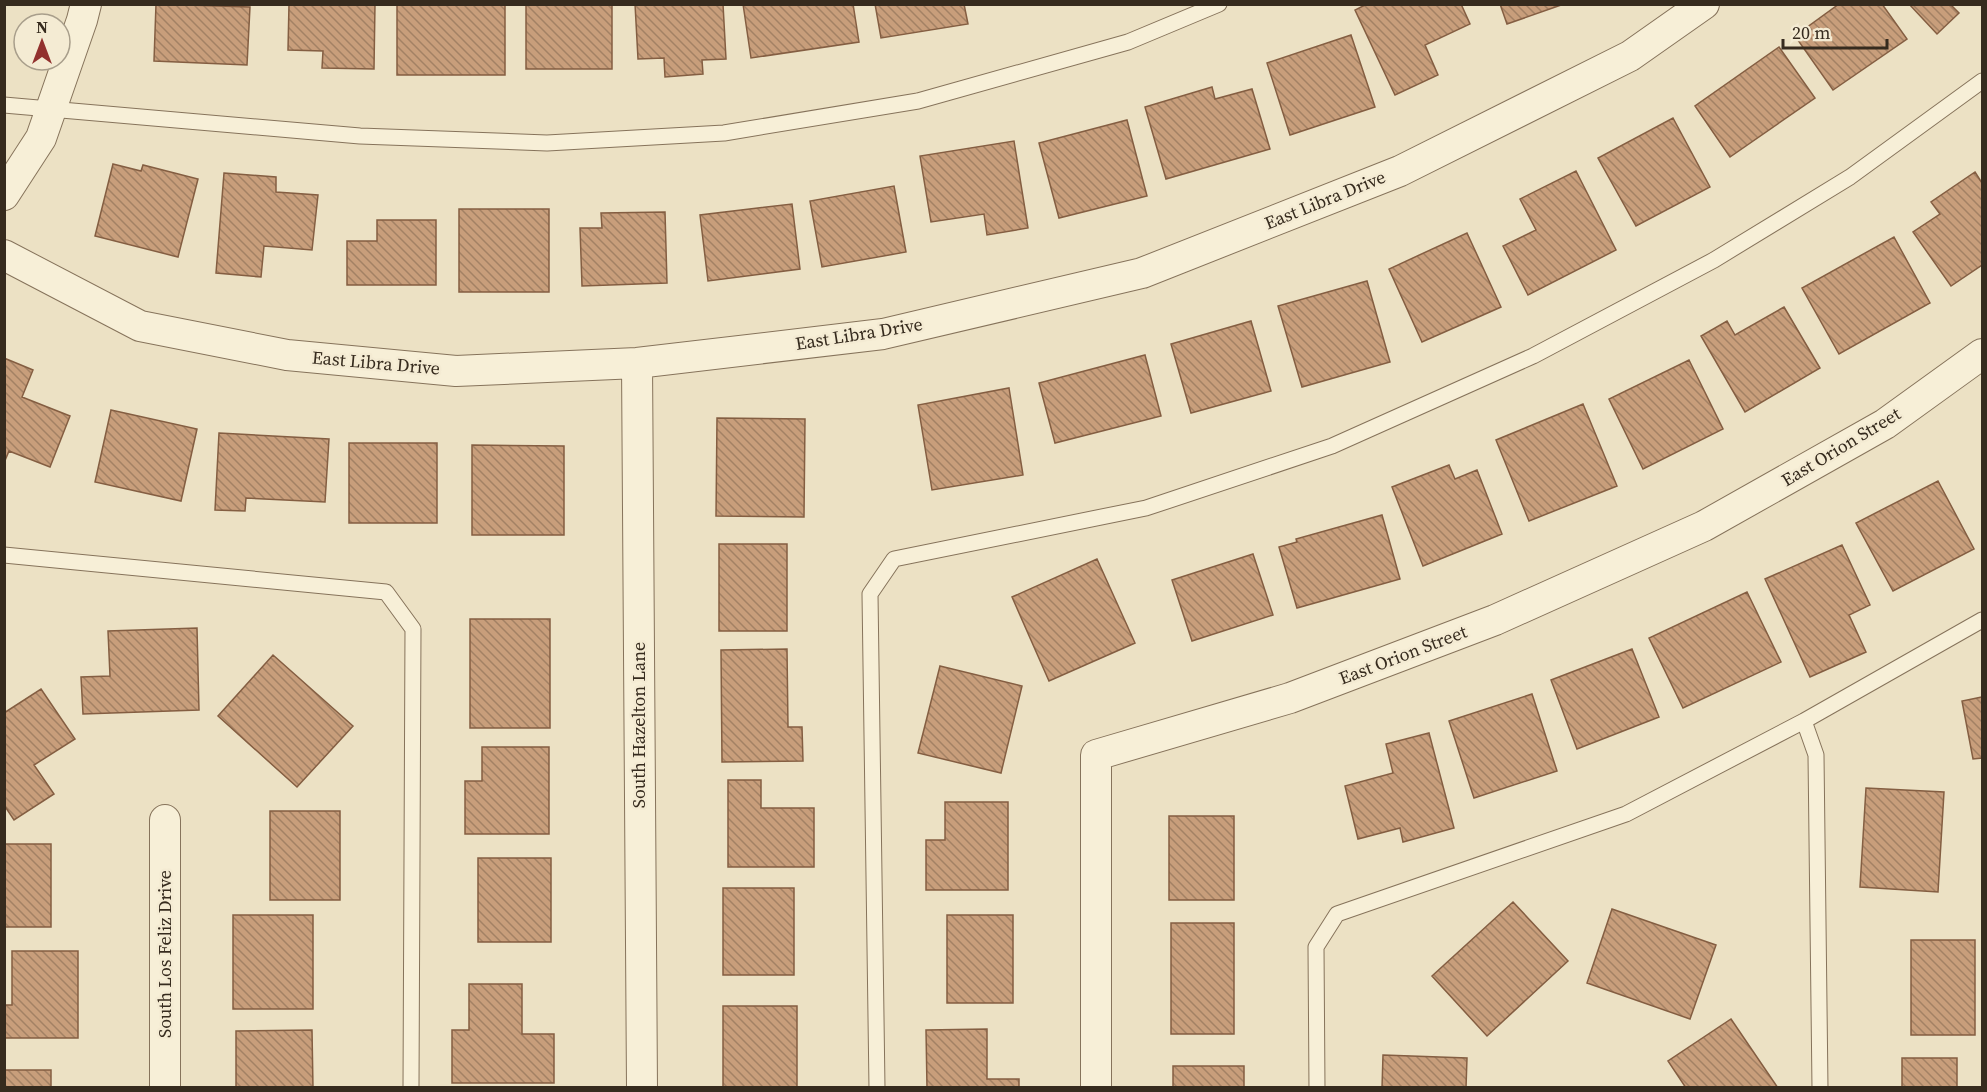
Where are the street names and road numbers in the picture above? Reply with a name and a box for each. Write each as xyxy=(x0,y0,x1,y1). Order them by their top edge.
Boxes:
street label: East Libra Drive xyxy=(1261,164,1389,235)
street label: East Libra Drive xyxy=(793,311,924,356)
street label: East Libra Drive xyxy=(311,344,441,381)
street label: East Orion Street xyxy=(1776,401,1905,492)
street label: East Orion Street xyxy=(1335,619,1470,690)
street label: South Hazelton Lane xyxy=(626,642,651,808)
street label: South Los Feliz Drive xyxy=(152,870,177,1038)

